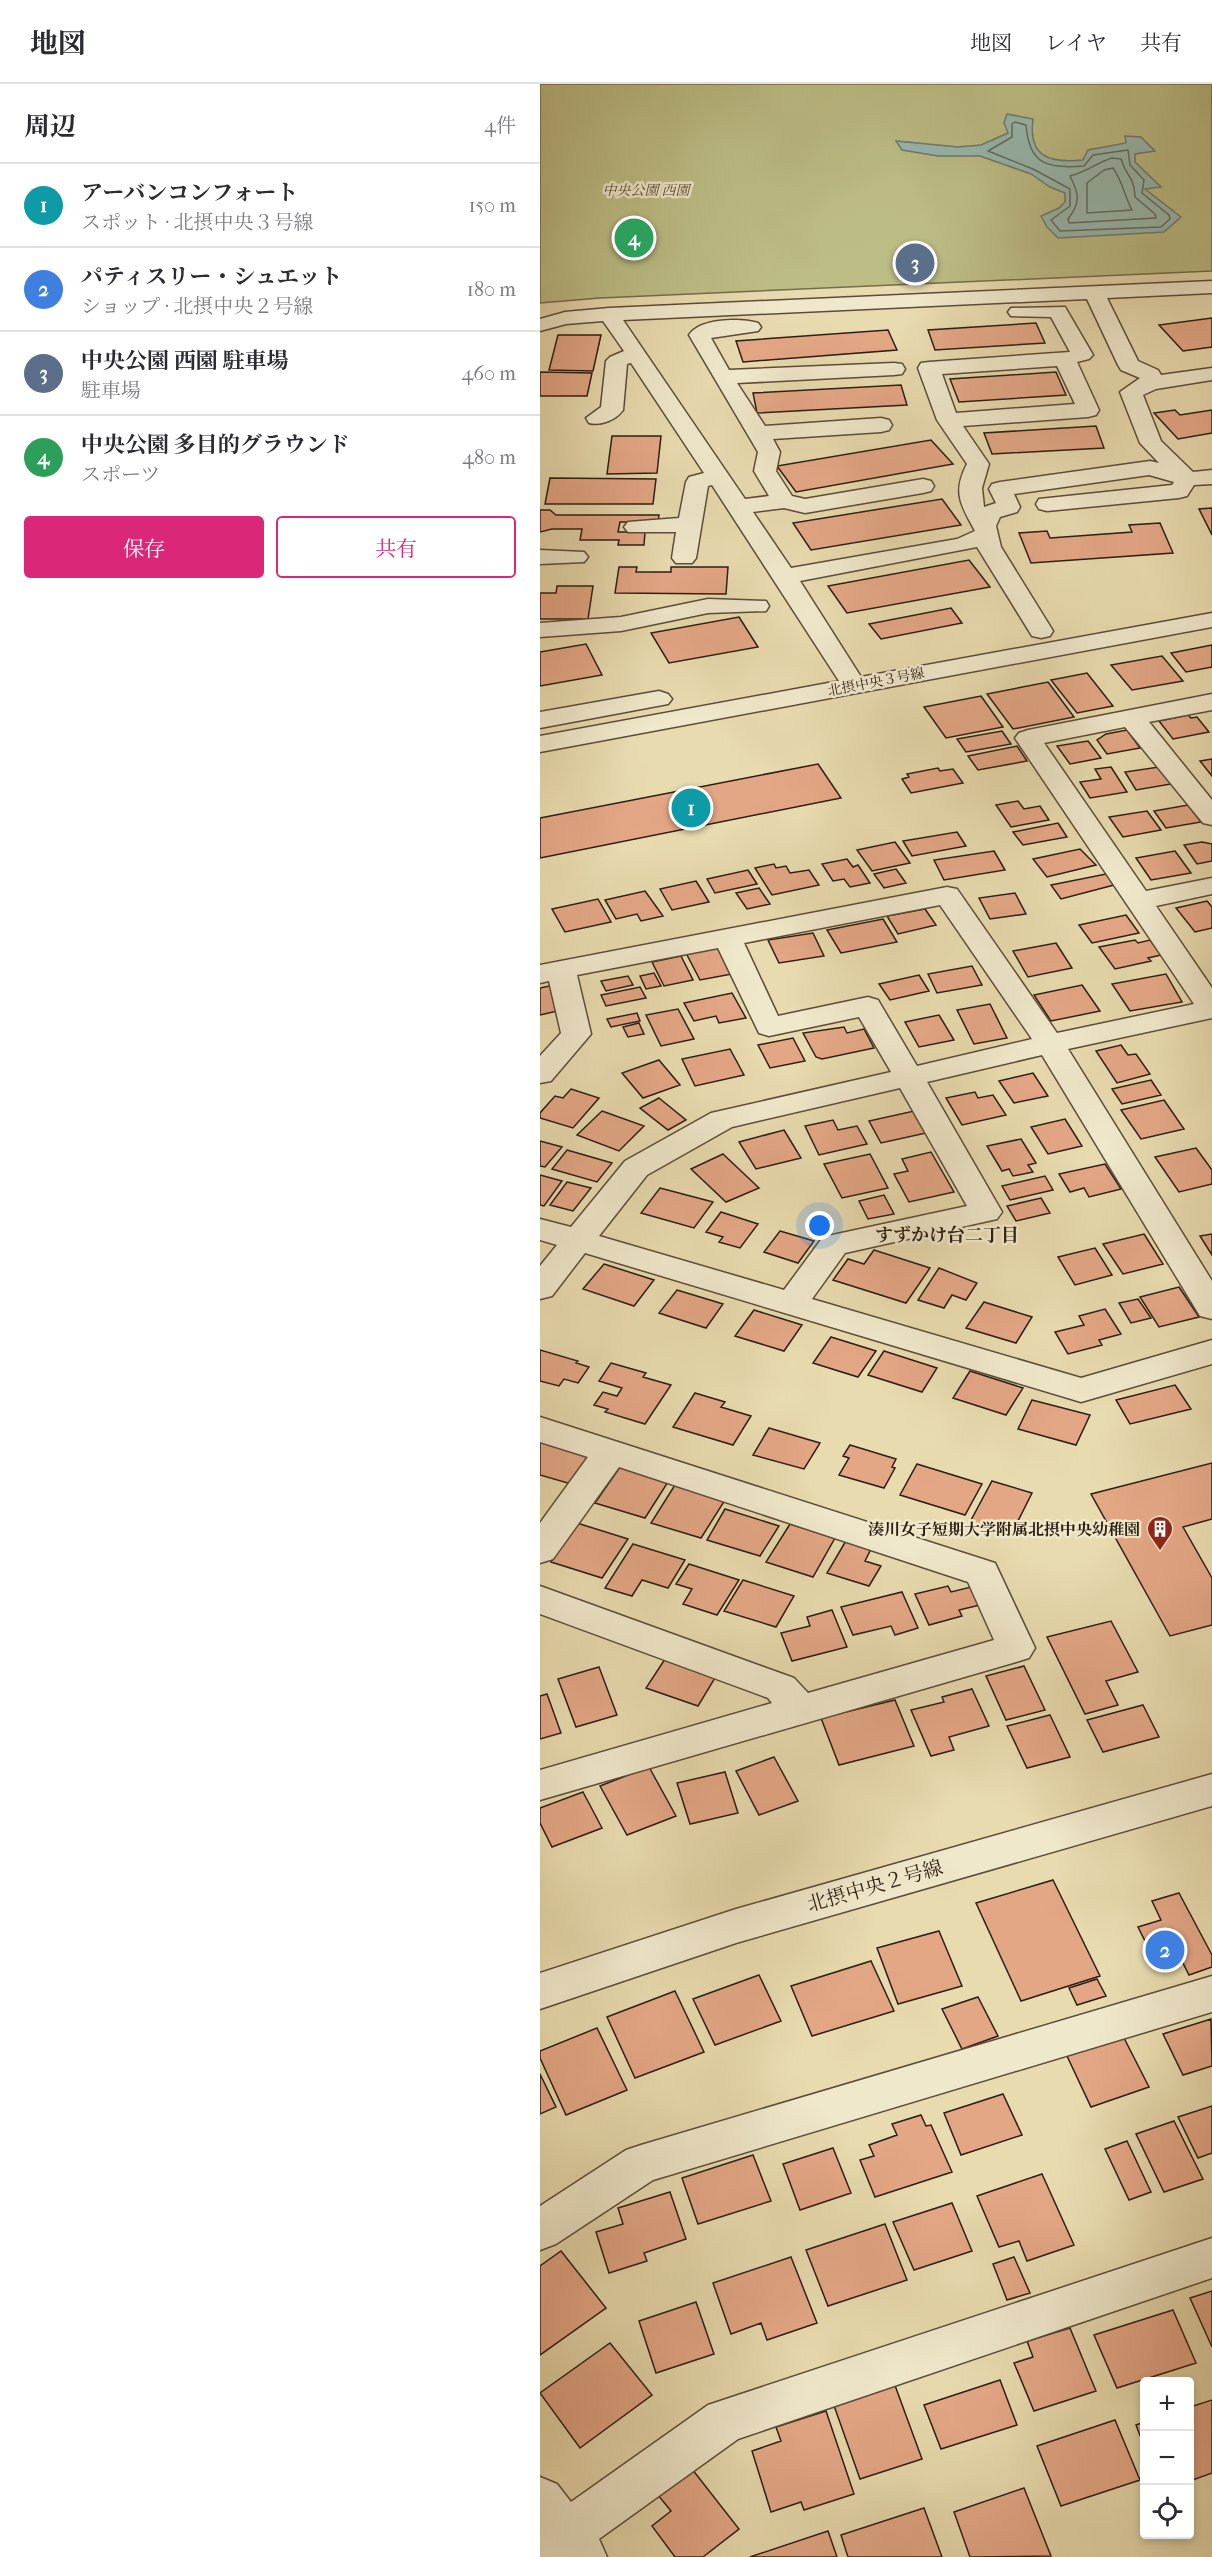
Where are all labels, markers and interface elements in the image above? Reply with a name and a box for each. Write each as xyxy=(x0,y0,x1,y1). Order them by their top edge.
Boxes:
text: 地図 xyxy=(30,27,86,60)
text: 地図 xyxy=(970,31,1012,55)
text: レイヤ xyxy=(1045,31,1107,55)
text: 共有 xyxy=(1140,31,1182,55)
text: 周辺 xyxy=(24,111,76,142)
text: 4件 xyxy=(484,114,516,137)
text: アーバンコンフォート xyxy=(81,180,298,206)
park label: 中央公園 西園 xyxy=(602,182,692,199)
text: 1 xyxy=(40,194,47,217)
text: 150 m xyxy=(468,194,516,217)
text: スポット · 北摂中央３号線 xyxy=(81,211,314,234)
pin: 4 xyxy=(614,216,653,260)
pin: 3 xyxy=(896,240,934,285)
text: パティスリー・シュエット xyxy=(81,264,342,290)
text: 2 xyxy=(38,278,49,301)
text: 180 m xyxy=(467,278,516,301)
text: ショップ · 北摂中央２号線 xyxy=(81,295,313,318)
text: 中央公園 西園 駐車場 xyxy=(81,348,288,374)
text: 3 xyxy=(39,362,48,385)
text: 460 m xyxy=(461,362,516,385)
text: 駐車場 xyxy=(81,379,141,402)
text: 中央公園 多目的グラウンド xyxy=(81,432,350,458)
text: 4 xyxy=(38,446,49,469)
text: 480 m xyxy=(462,446,516,469)
text: スポーツ xyxy=(81,463,160,486)
button: 保存 xyxy=(24,516,264,578)
button: 共有 xyxy=(276,516,516,578)
street label: 北摂中央３号線 xyxy=(826,664,926,700)
pin: 1 xyxy=(672,786,710,830)
your location xyxy=(805,1211,834,1240)
district label: すずかけ台二丁目 xyxy=(875,1225,1019,1246)
building icon: 湊川女子短期大学附属北摂中央幼稚園 xyxy=(1145,1514,1175,1552)
place label: 湊川女子短期大学附属北摂中央幼稚園 xyxy=(868,1520,1140,1539)
street label: 北摂中央２号線 xyxy=(805,1856,945,1916)
pin: 2 xyxy=(1146,1928,1184,1972)
map controls xyxy=(1140,2377,1194,2539)
button: + xyxy=(1140,2377,1194,2431)
button: − xyxy=(1140,2431,1194,2485)
button: locate xyxy=(1140,2485,1194,2539)

